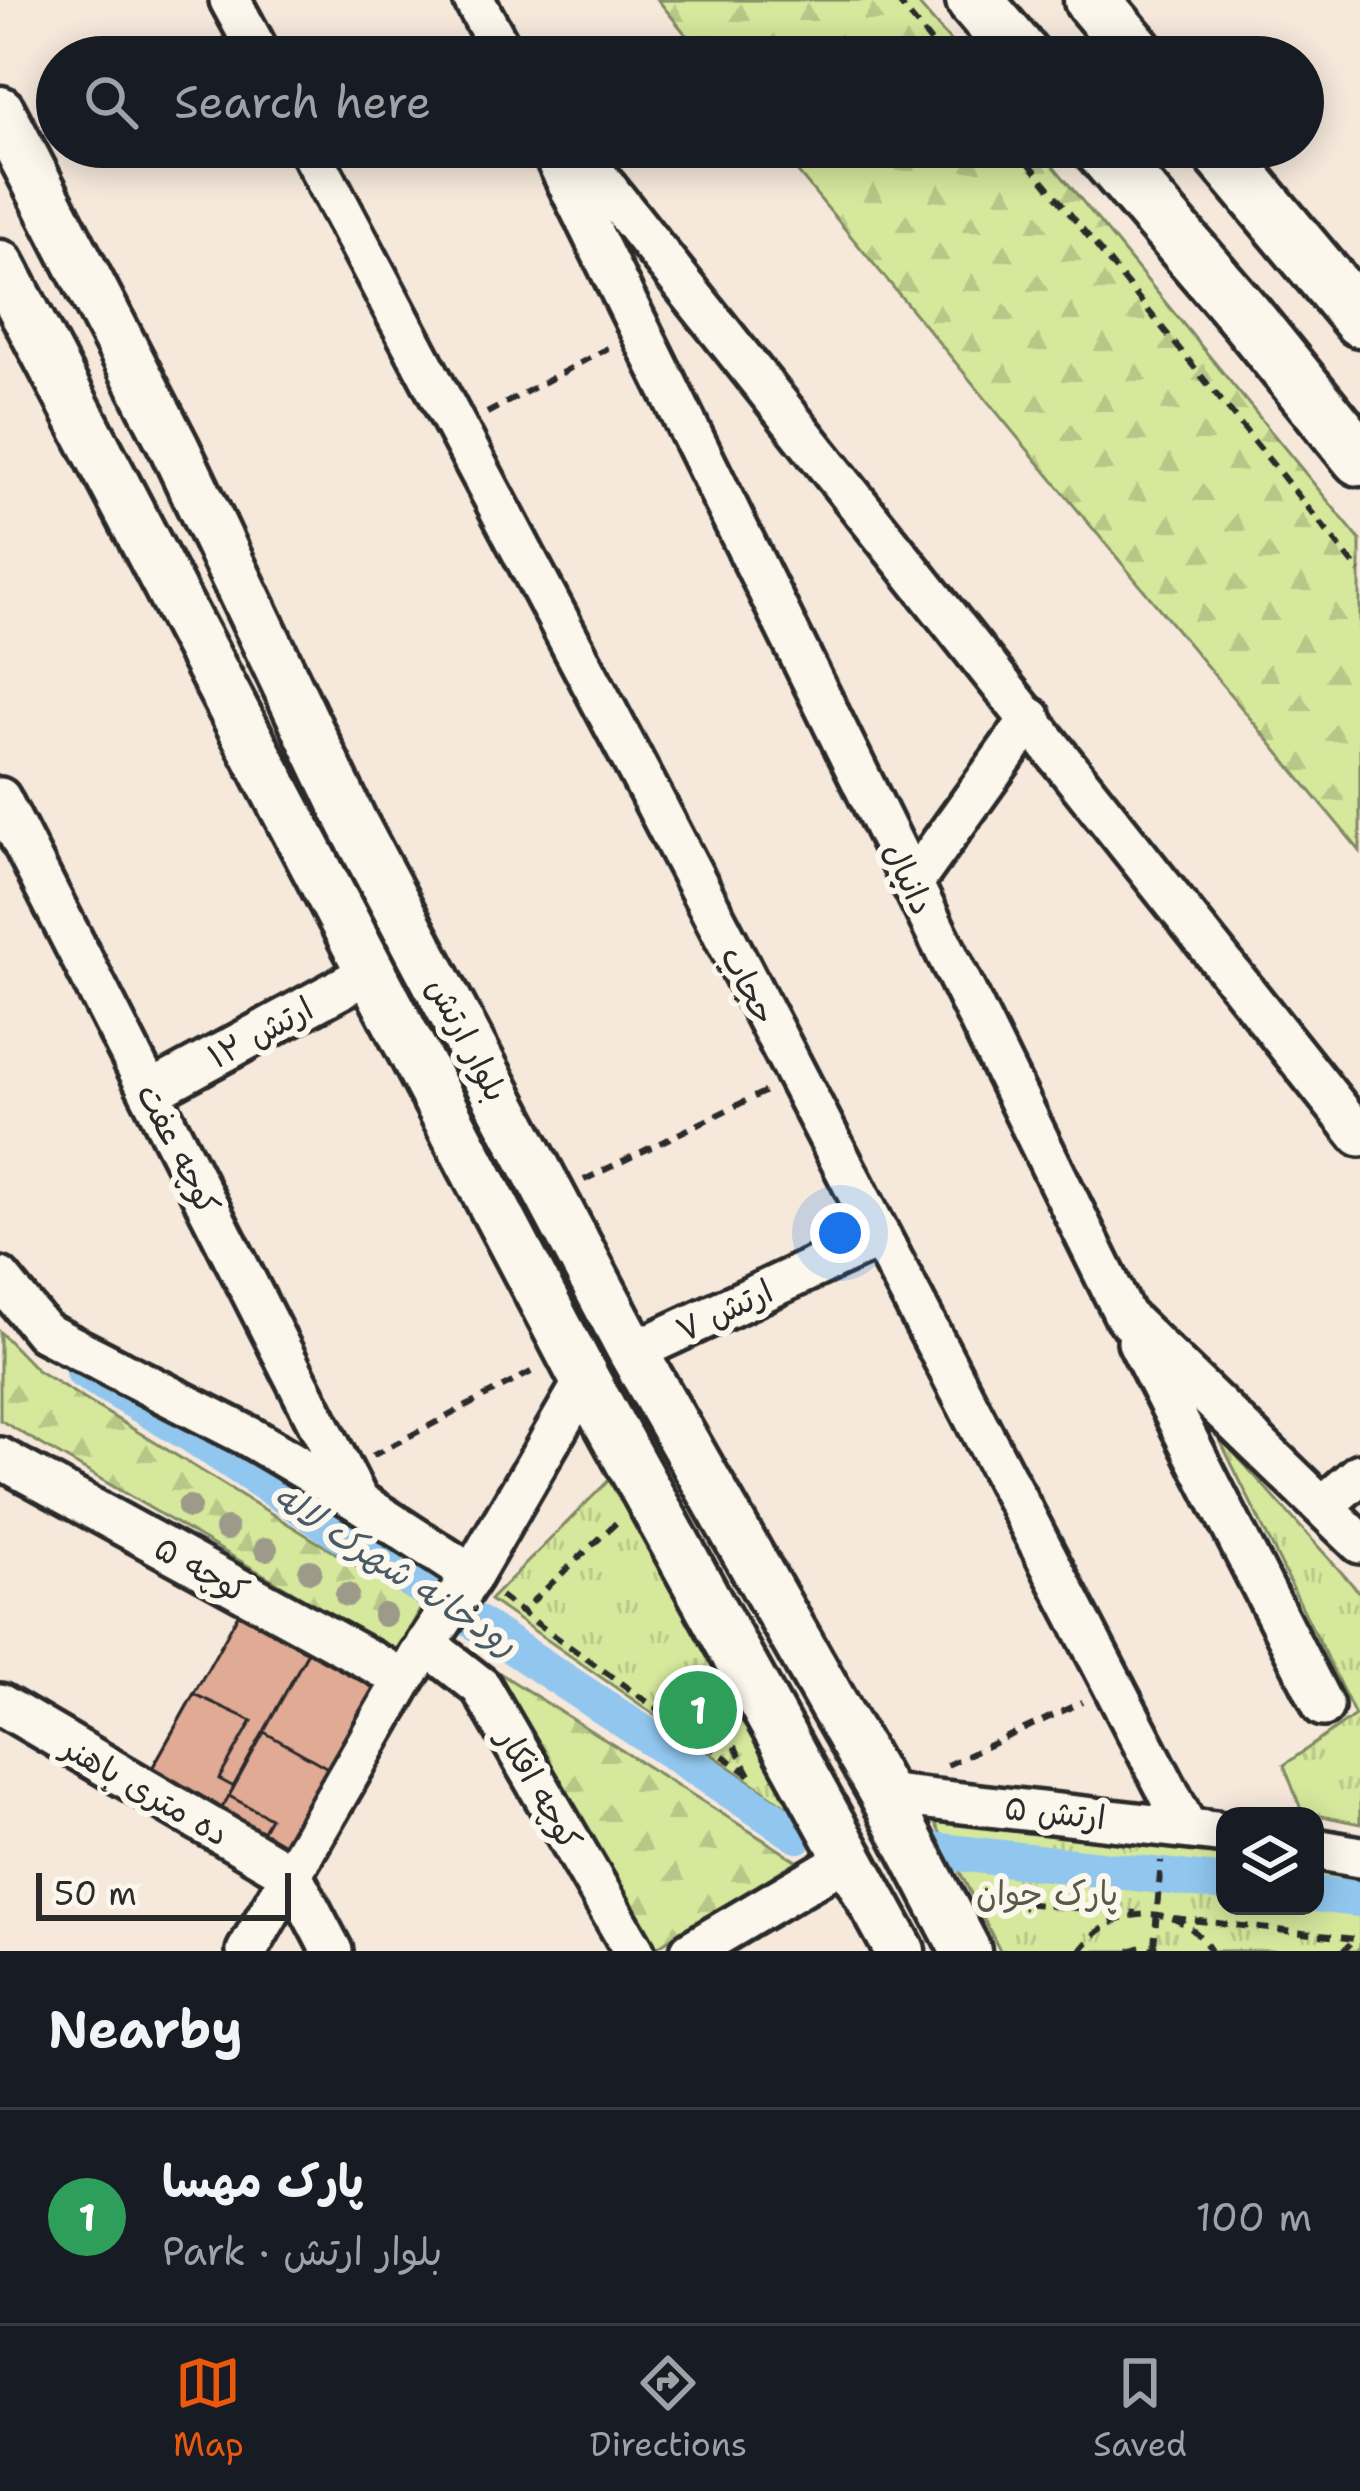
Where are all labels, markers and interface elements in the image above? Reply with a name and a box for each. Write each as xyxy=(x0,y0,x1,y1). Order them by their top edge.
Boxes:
search box xyxy=(36,36,1324,168)
icon: search xyxy=(78,69,144,135)
text: Search here xyxy=(174,72,431,132)
street label: دانیال xyxy=(872,835,945,922)
street label: حجاب xyxy=(710,938,787,1032)
street label: بلوار ارتش xyxy=(416,969,519,1109)
street label: ارتش ۱۲ xyxy=(200,986,321,1079)
street label: کوچه عفت xyxy=(126,1076,231,1223)
your location xyxy=(810,1203,870,1263)
street label: ارتش ۷ xyxy=(668,1268,780,1352)
water label: رودخانه شهرک لاله xyxy=(264,1472,528,1667)
street label: کوچه ۵ xyxy=(147,1525,257,1614)
pin: 1 xyxy=(659,1665,737,1755)
street label: کوچه افکار xyxy=(485,1717,592,1858)
street label: ده متری باهنر xyxy=(52,1723,237,1856)
street label: ارتش ۵ xyxy=(1002,1785,1108,1840)
map controls xyxy=(1216,1807,1324,1915)
button: layers xyxy=(1216,1807,1324,1915)
scale bar xyxy=(36,1867,291,1920)
text: 50 m xyxy=(54,1871,137,1916)
park label: پارک جوان xyxy=(976,1871,1118,1916)
text: Nearby xyxy=(48,1995,243,2063)
text: پارک مهسا xyxy=(162,2151,364,2211)
text: 1 xyxy=(78,2191,96,2243)
text: 100 m xyxy=(1196,2191,1312,2243)
text: Park · بلوار ارتش xyxy=(162,2225,442,2277)
tab: Map xyxy=(173,2350,244,2467)
tab: Directions xyxy=(590,2350,747,2467)
tab: Saved xyxy=(1093,2350,1187,2467)

